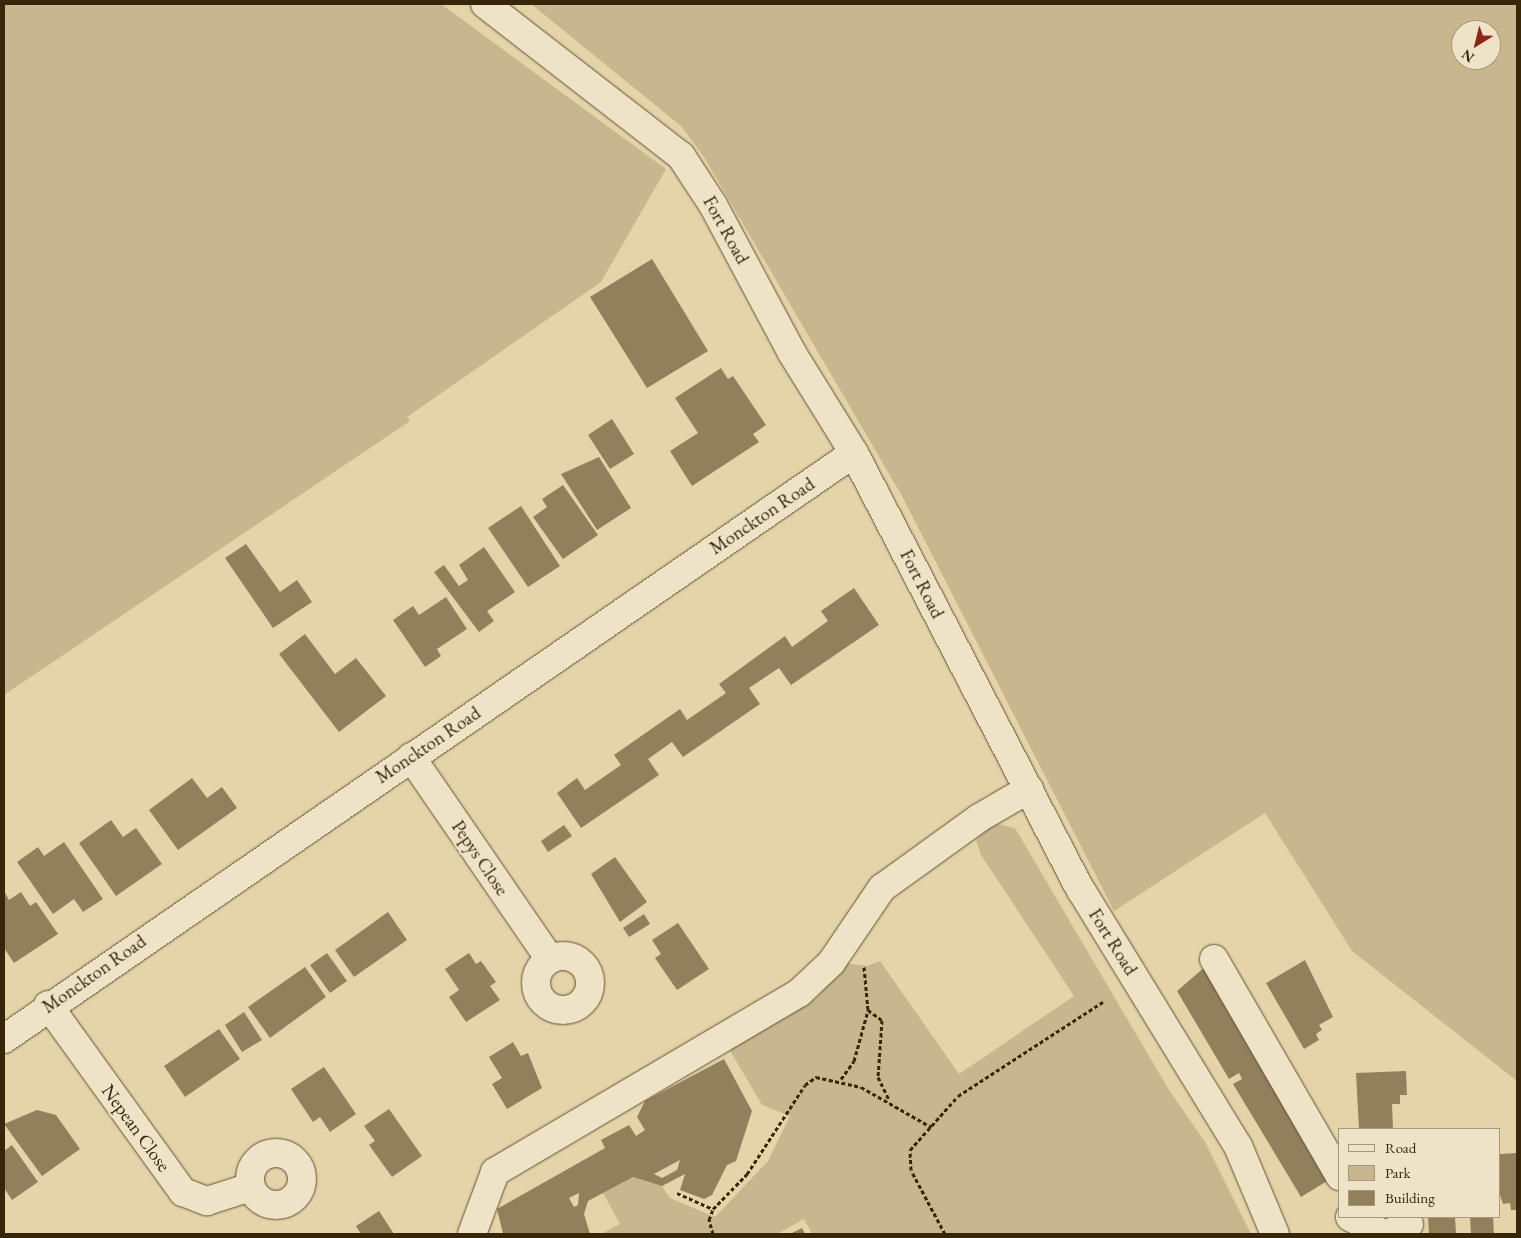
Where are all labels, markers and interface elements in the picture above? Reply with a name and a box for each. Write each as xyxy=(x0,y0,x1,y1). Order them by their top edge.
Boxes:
north arrow xyxy=(1451,20,1501,70)
text: N xyxy=(1458,46,1478,67)
street label: Fort Road xyxy=(698,192,754,268)
street label: Monckton Road xyxy=(705,472,819,560)
street label: Fort Road xyxy=(895,546,949,622)
street label: Monckton Road xyxy=(371,701,485,789)
street label: Pepys Close xyxy=(447,816,513,900)
street label: Fort Road xyxy=(1084,904,1142,980)
street label: Monckton Road xyxy=(38,930,150,1018)
street label: Nepean Close xyxy=(97,1080,175,1176)
legend xyxy=(1338,1128,1501,1218)
text: Road xyxy=(1385,1138,1416,1157)
text: Park xyxy=(1385,1163,1411,1182)
text: Building xyxy=(1385,1188,1435,1207)

